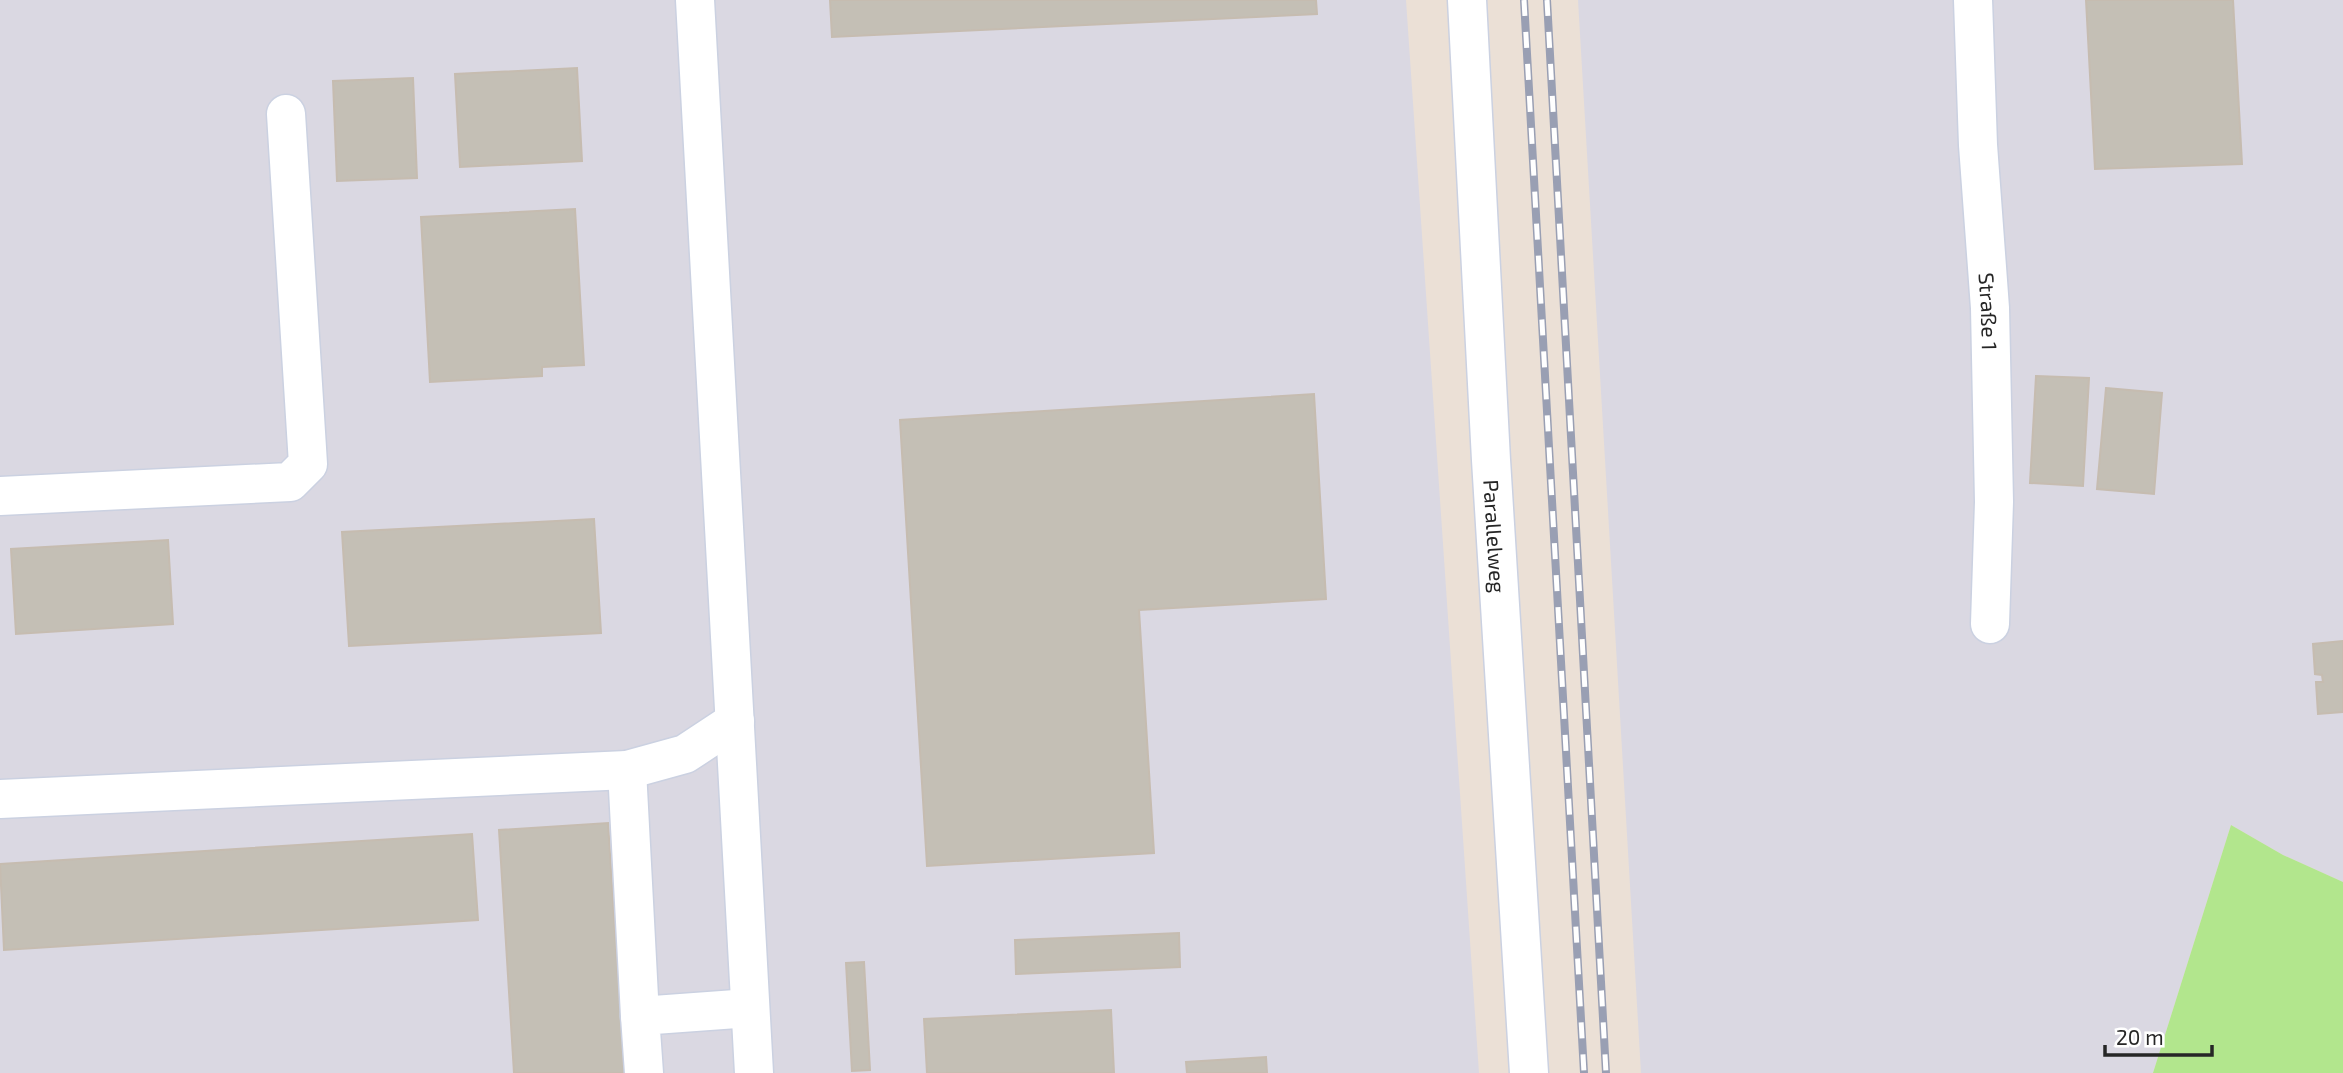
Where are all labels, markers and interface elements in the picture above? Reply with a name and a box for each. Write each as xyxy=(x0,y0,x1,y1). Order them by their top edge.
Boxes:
street label: Straße 1 xyxy=(1975,272,2003,351)
street label: Parallelweg xyxy=(1480,479,1512,594)
scale bar xyxy=(2105,1014,2212,1058)
text: 20 m xyxy=(2116,1024,2164,1049)

